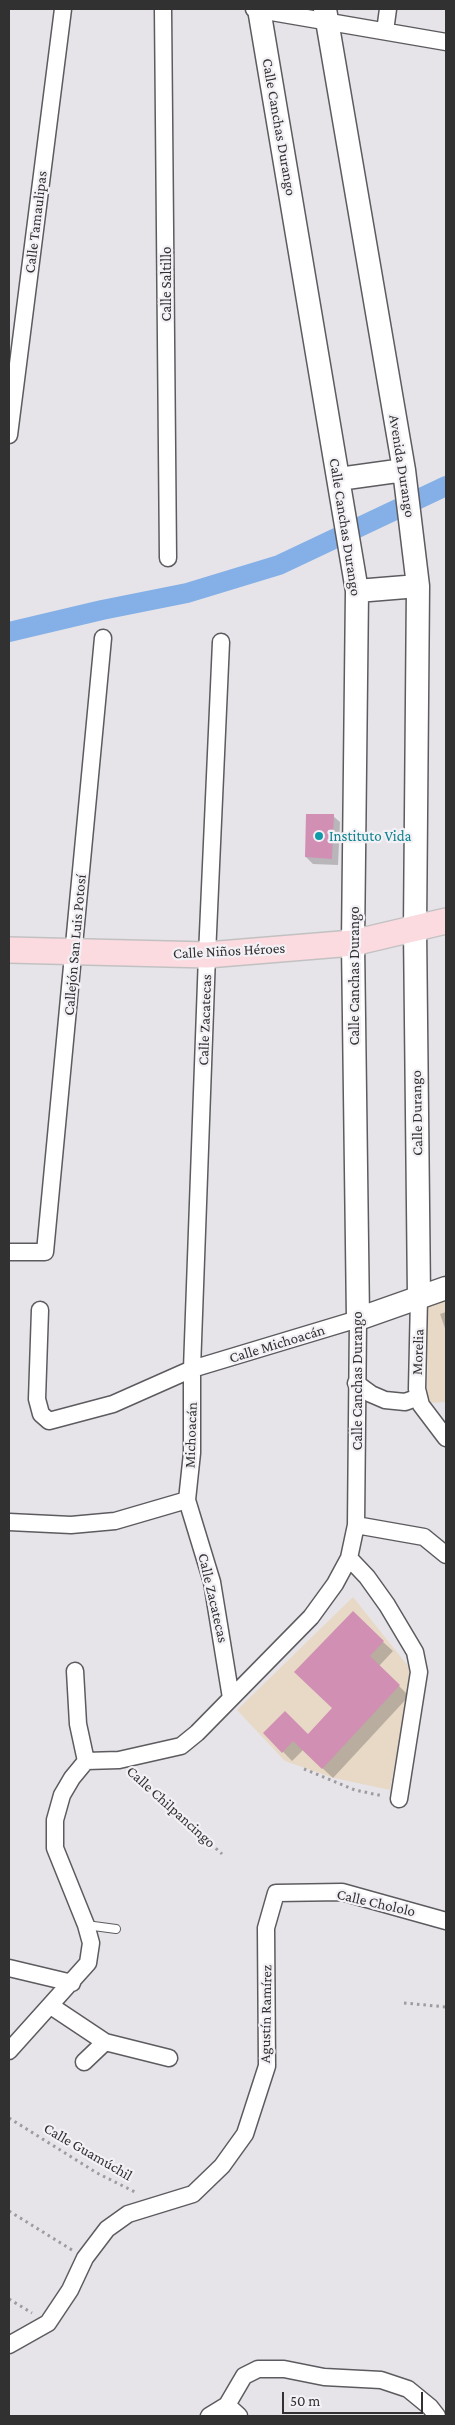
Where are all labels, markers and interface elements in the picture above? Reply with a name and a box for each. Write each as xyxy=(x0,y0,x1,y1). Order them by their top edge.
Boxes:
street label: Calle Canchas Durango xyxy=(258,57,300,197)
street label: Calle Tamaulipas xyxy=(21,170,51,274)
street label: Calle Saltillo xyxy=(157,246,175,322)
street label: Avenida Durango xyxy=(385,413,419,519)
street label: Calle Canchas Durango xyxy=(325,457,365,597)
place label: Instituto Vida xyxy=(329,827,412,845)
marker: Instituto Vida xyxy=(313,830,325,842)
street label: Callejón San Luis Potosí xyxy=(60,874,90,1016)
street label: Calle Canchas Durango xyxy=(345,906,363,1046)
street label: Calle Niños Héroes xyxy=(172,939,286,963)
street label: Calle Zacatecas xyxy=(194,974,216,1066)
street label: Calle Durango xyxy=(407,1070,427,1156)
street label: Calle Canchas Durango xyxy=(348,1311,366,1451)
street label: Calle Michoacán xyxy=(227,1321,327,1367)
street label: Morelia xyxy=(408,1329,428,1375)
street label: Michoacán xyxy=(181,1402,201,1468)
street label: Calle Zacatecas xyxy=(194,1551,232,1645)
street label: Calle Chilpancingo xyxy=(123,1762,219,1852)
street label: Calle Chololo xyxy=(335,1885,417,1921)
street label: Agustín Ramírez xyxy=(256,1965,276,2063)
street label: Calle Guamúchil xyxy=(40,2119,136,2185)
scale bar xyxy=(285,2382,426,2414)
text: 50 m xyxy=(290,2393,320,2409)

